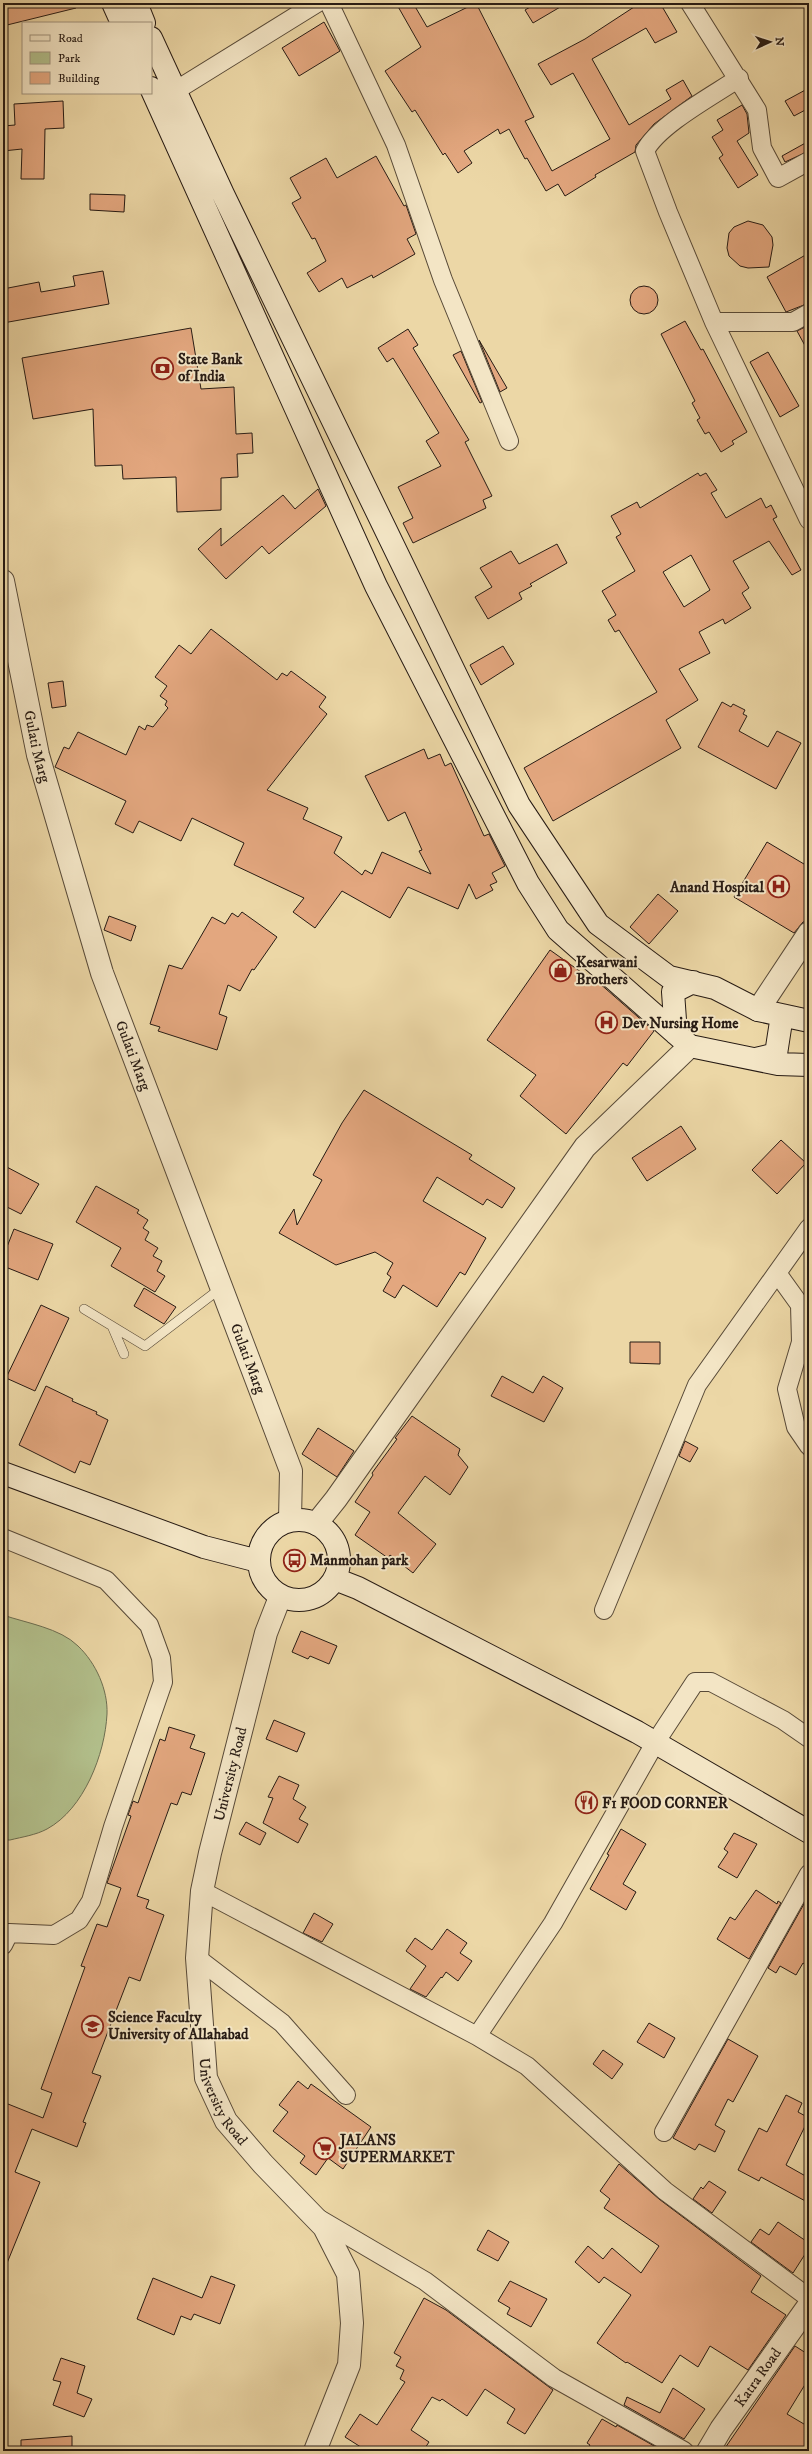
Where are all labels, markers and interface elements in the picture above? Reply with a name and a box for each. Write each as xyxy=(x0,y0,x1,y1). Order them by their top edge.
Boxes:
legend xyxy=(22,22,152,94)
north arrow xyxy=(750,22,790,62)
text: Road xyxy=(58,31,83,46)
text: N xyxy=(772,37,786,46)
text: Park xyxy=(58,51,80,66)
text: Building xyxy=(58,71,99,86)
place label: State Bank of India xyxy=(178,350,243,386)
bank icon: State Bank of India xyxy=(150,355,176,381)
street label: Gulati Marg xyxy=(19,709,55,786)
hospital icon: Anand Hospital xyxy=(766,874,792,900)
place label: Anand Hospital xyxy=(669,878,764,897)
place label: Kesarwani Brothers xyxy=(576,953,637,989)
shop icon: Kesarwani Brothers xyxy=(547,958,573,984)
hospital icon: Dev Nursing Home xyxy=(593,1010,619,1036)
place label: Dev Nursing Home xyxy=(622,1014,739,1033)
street label: Gulati Marg xyxy=(111,1018,155,1094)
street label: Gulati Marg xyxy=(226,1321,270,1397)
bus stop icon: Manmohan park xyxy=(282,1547,308,1573)
place label: Manmohan park xyxy=(310,1551,409,1570)
street label: University Road xyxy=(210,1725,251,1823)
restaurant icon: F1 FOOD CORNER xyxy=(573,1790,599,1816)
place label: F1 FOOD CORNER xyxy=(602,1794,729,1813)
place label: Science Faculty University of Allahabad xyxy=(108,2008,249,2044)
school or university icon: Science Faculty University of Allahabad xyxy=(80,2013,106,2039)
street label: University Road xyxy=(195,2057,252,2150)
place label: JALANS SUPERMARKET xyxy=(338,2131,455,2167)
supermarket icon: JALANS SUPERMARKET xyxy=(312,2136,338,2162)
street label: Katra Road xyxy=(731,2344,786,2411)

